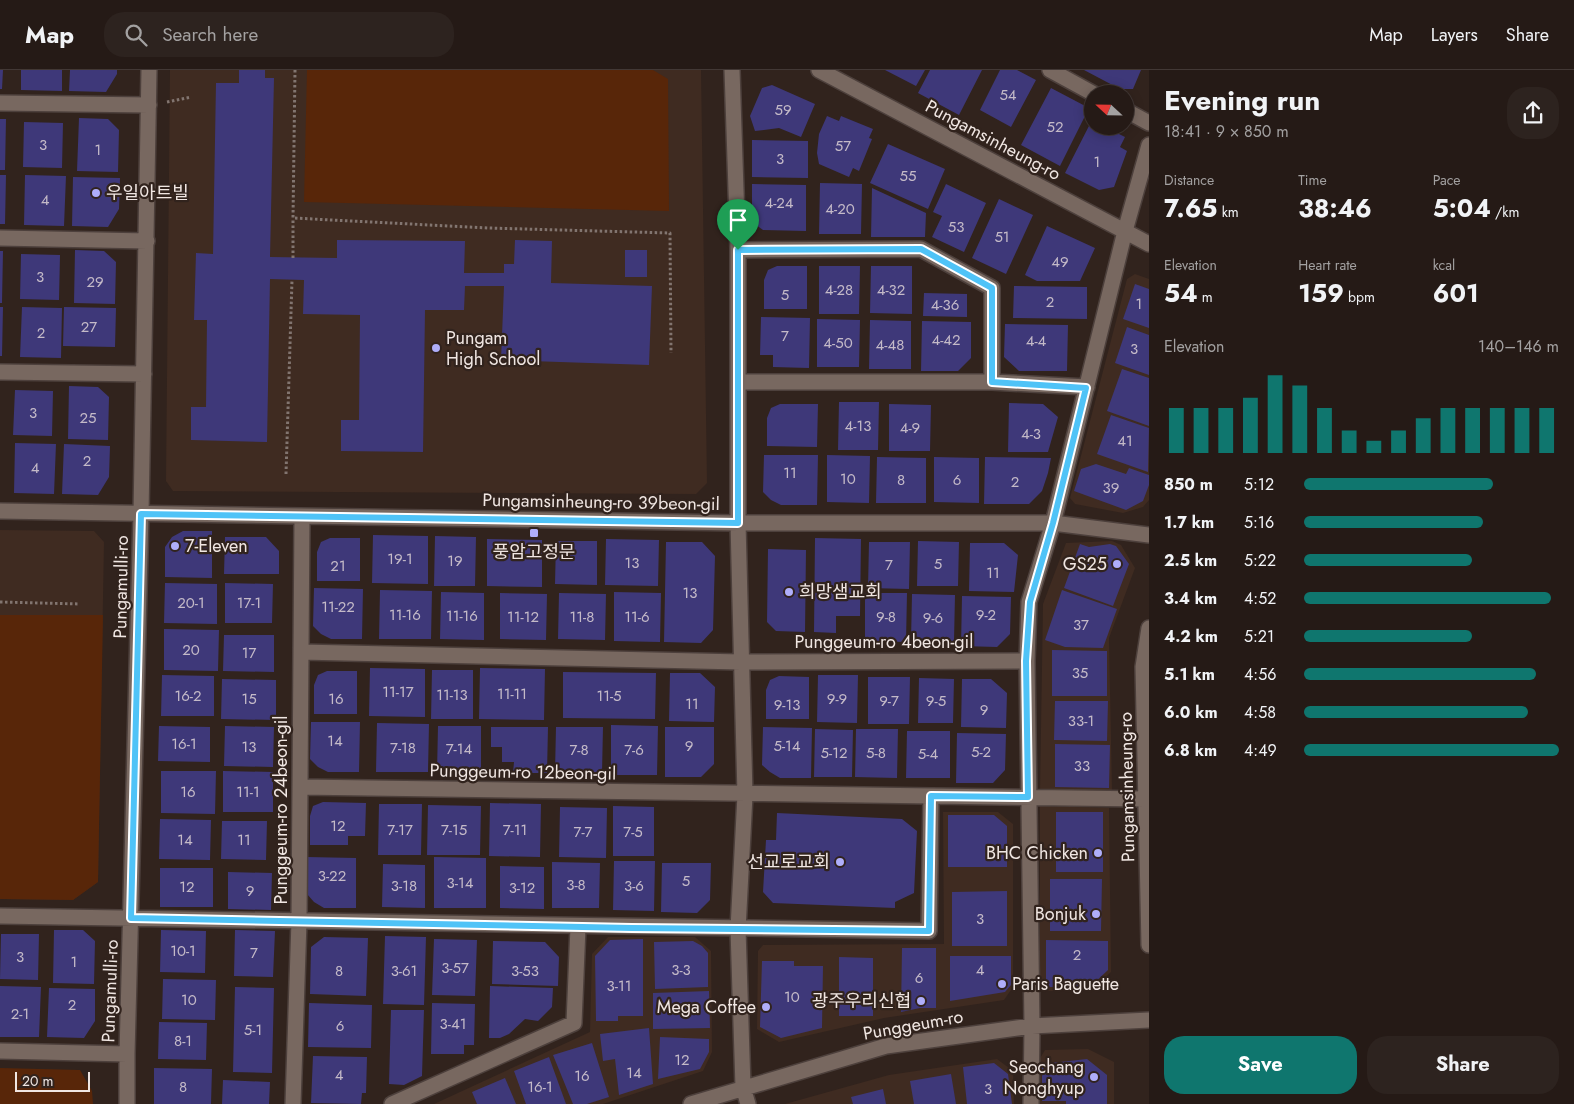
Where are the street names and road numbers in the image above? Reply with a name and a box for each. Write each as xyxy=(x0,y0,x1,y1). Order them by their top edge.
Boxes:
street label: Pungamsinheung-ro xyxy=(921,93,1066,187)
street label: Pungamsinheung-ro 39beon-gil xyxy=(482,487,720,517)
street label: Pungamulli-ro xyxy=(107,535,135,639)
street label: Punggeum-ro 4beon-gil xyxy=(795,629,973,655)
street label: Pungamsinheung-ro xyxy=(1113,712,1141,862)
street label: Punggeum-ro 24beon-gil xyxy=(268,716,294,905)
street label: Punggeum-ro 12beon-gil xyxy=(429,757,617,787)
street label: Pungamulli-ro xyxy=(95,939,125,1043)
street label: Punggeum-ro xyxy=(861,1003,965,1047)

